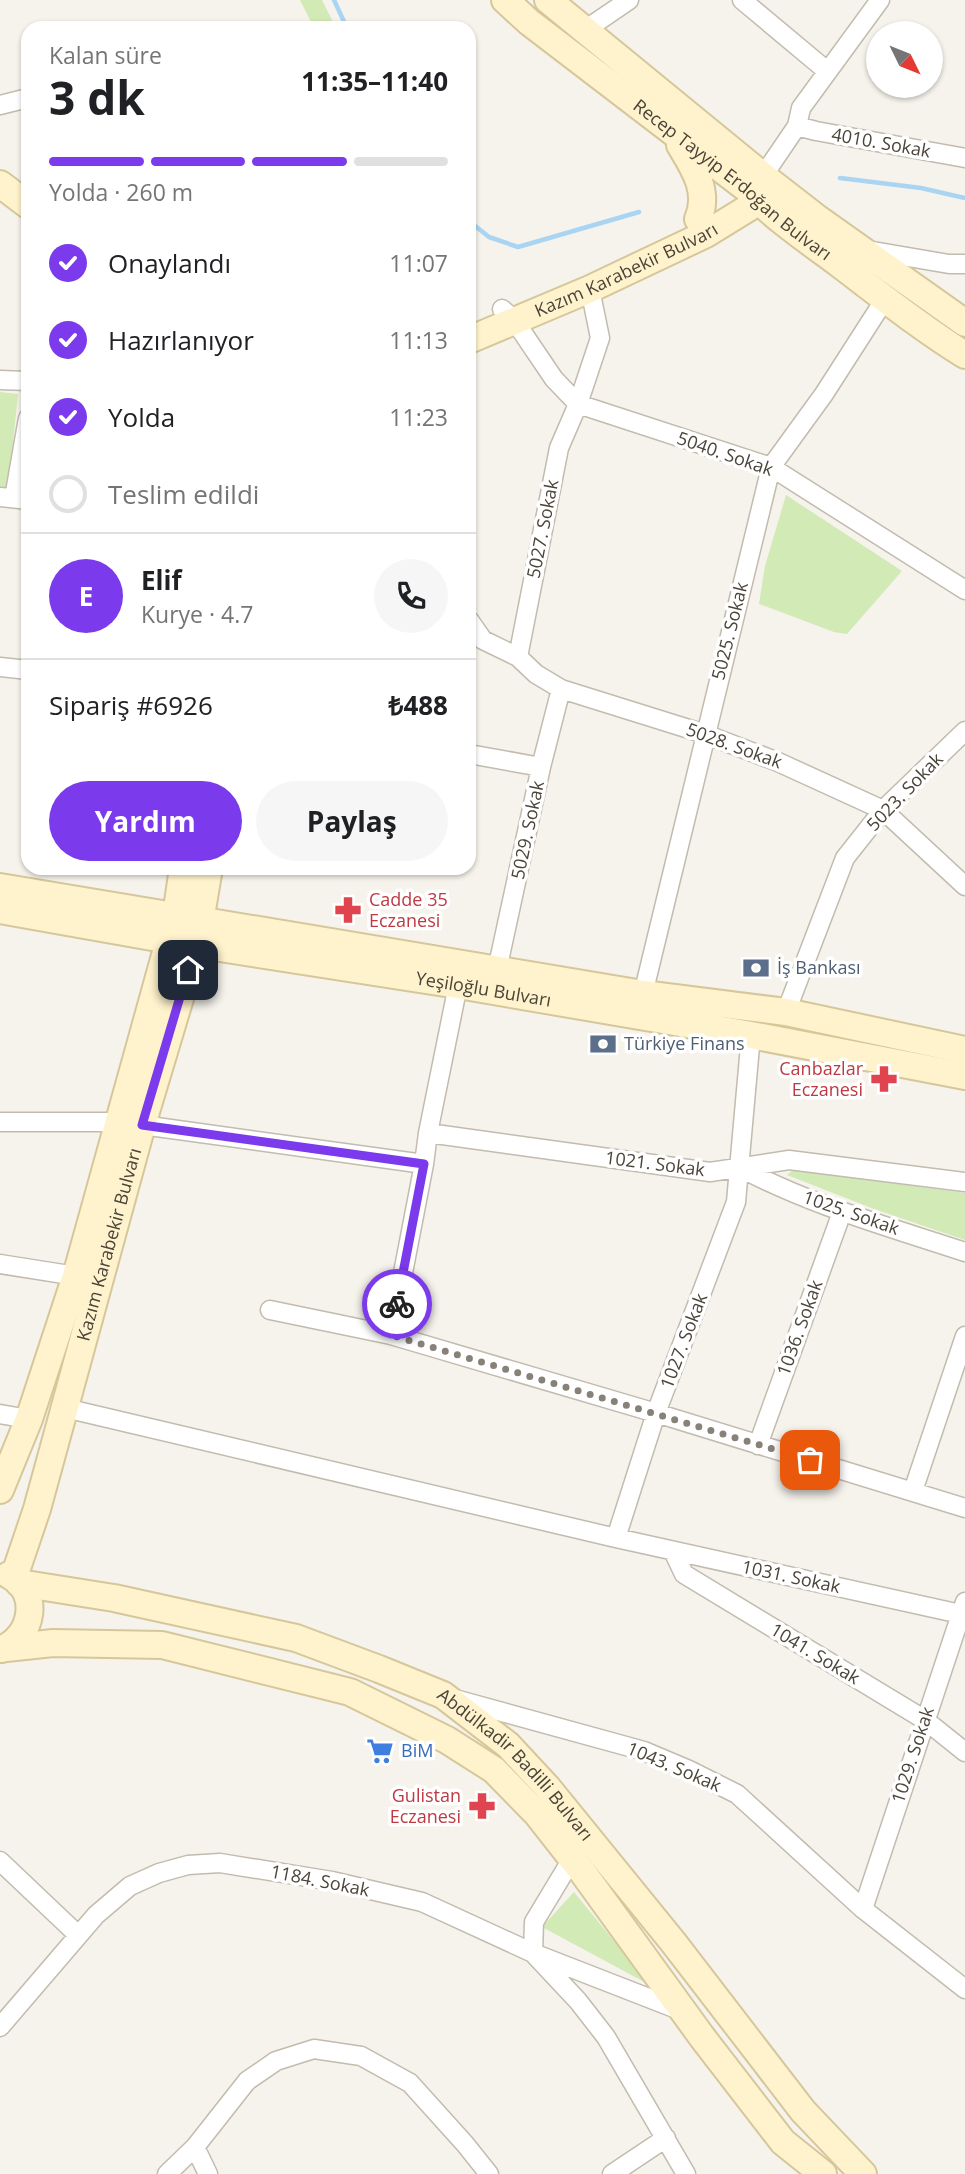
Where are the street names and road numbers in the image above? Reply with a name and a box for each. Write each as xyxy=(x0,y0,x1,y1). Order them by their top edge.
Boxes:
street label: Recep Tayyip Erdoğan Bulvarı xyxy=(629,93,837,265)
street label: 4010. Sokak xyxy=(830,121,933,163)
street label: Kazım Karabekir Bulvarı xyxy=(531,217,722,322)
street label: 5040. Sokak xyxy=(674,425,777,481)
street label: 5027. Sokak xyxy=(521,477,563,580)
street label: 5025. Sokak xyxy=(705,579,753,682)
street label: 5028. Sokak xyxy=(683,717,786,774)
street label: 5023. Sokak xyxy=(861,747,948,836)
street label: 5029. Sokak xyxy=(505,778,549,881)
street label: Yeşiloğlu Bulvarı xyxy=(414,966,553,1012)
street label: Kazım Karabekir Bulvarı xyxy=(71,1145,146,1343)
street label: 1021. Sokak xyxy=(604,1145,707,1181)
street label: 1025. Sokak xyxy=(800,1184,903,1240)
street label: 1036. Sokak xyxy=(771,1276,828,1379)
street label: 1027. Sokak xyxy=(654,1289,712,1392)
street label: 1031. Sokak xyxy=(740,1554,843,1598)
street label: 1041. Sokak xyxy=(766,1617,865,1690)
street label: Abdülkadir Badilli Bulvarı xyxy=(433,1682,599,1845)
street label: 1029. Sokak xyxy=(885,1703,939,1806)
street label: 1043. Sokak xyxy=(624,1735,726,1797)
street label: 1184. Sokak xyxy=(269,1859,372,1901)

